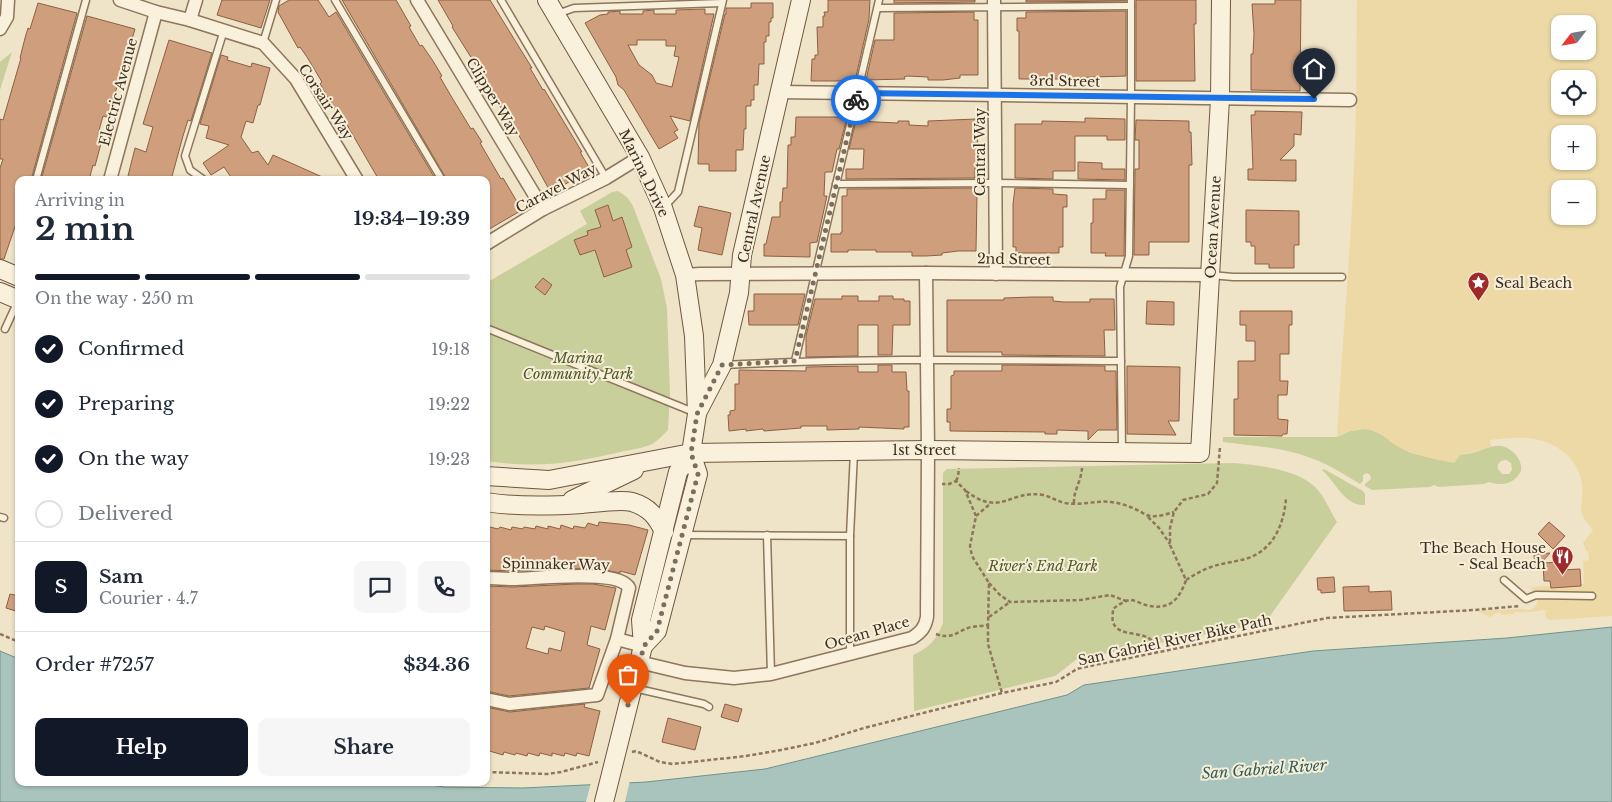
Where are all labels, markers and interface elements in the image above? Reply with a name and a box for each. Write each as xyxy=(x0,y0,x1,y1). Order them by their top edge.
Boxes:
north arrow xyxy=(1551,15,1596,60)
map controls xyxy=(1551,15,1596,225)
street label: Electric Avenue xyxy=(95,36,141,148)
pin xyxy=(1293,48,1335,99)
street label: Clipper Way xyxy=(462,54,524,140)
icon: home xyxy=(1300,55,1328,83)
street label: Corsair Way xyxy=(295,60,357,144)
button: locate xyxy=(1551,70,1596,115)
street label: 3rd Street xyxy=(1029,71,1101,91)
courier xyxy=(831,75,881,125)
icon: bike xyxy=(842,86,870,114)
street label: Central Way xyxy=(971,108,989,196)
button: + xyxy=(1551,125,1596,170)
street label: Marina Drive xyxy=(615,126,673,220)
street label: Central Avenue xyxy=(734,153,774,265)
street label: Caravel Way xyxy=(512,159,600,217)
street label: Ocean Avenue xyxy=(1201,175,1225,279)
button: − xyxy=(1551,180,1596,225)
text: Arriving in xyxy=(35,190,125,210)
text: 19:34–19:39 xyxy=(354,207,470,230)
text: 2 min xyxy=(35,209,135,249)
street label: 2nd Street xyxy=(977,249,1052,269)
place icon: Seal Beach xyxy=(1467,271,1491,302)
place label: Seal Beach xyxy=(1495,274,1572,292)
text: On the way · 250 m xyxy=(35,288,194,308)
icon: check xyxy=(35,335,63,363)
text: Confirmed xyxy=(78,337,184,360)
text: 19:18 xyxy=(431,339,470,359)
park label: Marina Community Park xyxy=(523,349,633,383)
icon: check xyxy=(35,390,63,418)
text: Preparing xyxy=(78,392,174,415)
text: 19:22 xyxy=(428,394,470,414)
street label: 1st Street xyxy=(892,441,957,459)
icon: check xyxy=(35,445,63,473)
text: On the way xyxy=(78,447,189,470)
text: 19:23 xyxy=(428,449,470,469)
text: Delivered xyxy=(78,502,173,525)
place label: The Beach House - Seal Beach xyxy=(1420,539,1546,573)
restaurant icon: The Beach House - Seal Beach xyxy=(1550,544,1574,575)
street label: Spinnaker Way xyxy=(502,554,610,574)
park label: River's End Park xyxy=(987,557,1098,575)
button: chat xyxy=(354,561,406,613)
button: phone xyxy=(418,561,470,613)
text: Sam xyxy=(99,565,144,588)
text: S xyxy=(55,575,67,598)
text: Courier · 4.7 xyxy=(99,588,198,608)
street label: San Gabriel River Bike Path xyxy=(1076,611,1274,669)
street label: Ocean Place xyxy=(822,612,912,654)
text: Order #7257 xyxy=(35,653,154,676)
text: $34.36 xyxy=(403,653,470,676)
pin xyxy=(607,654,649,705)
icon: bag xyxy=(614,661,642,689)
button: Help xyxy=(35,718,248,776)
button: Share xyxy=(258,718,470,776)
water label: San Gabriel River xyxy=(1201,755,1328,783)

